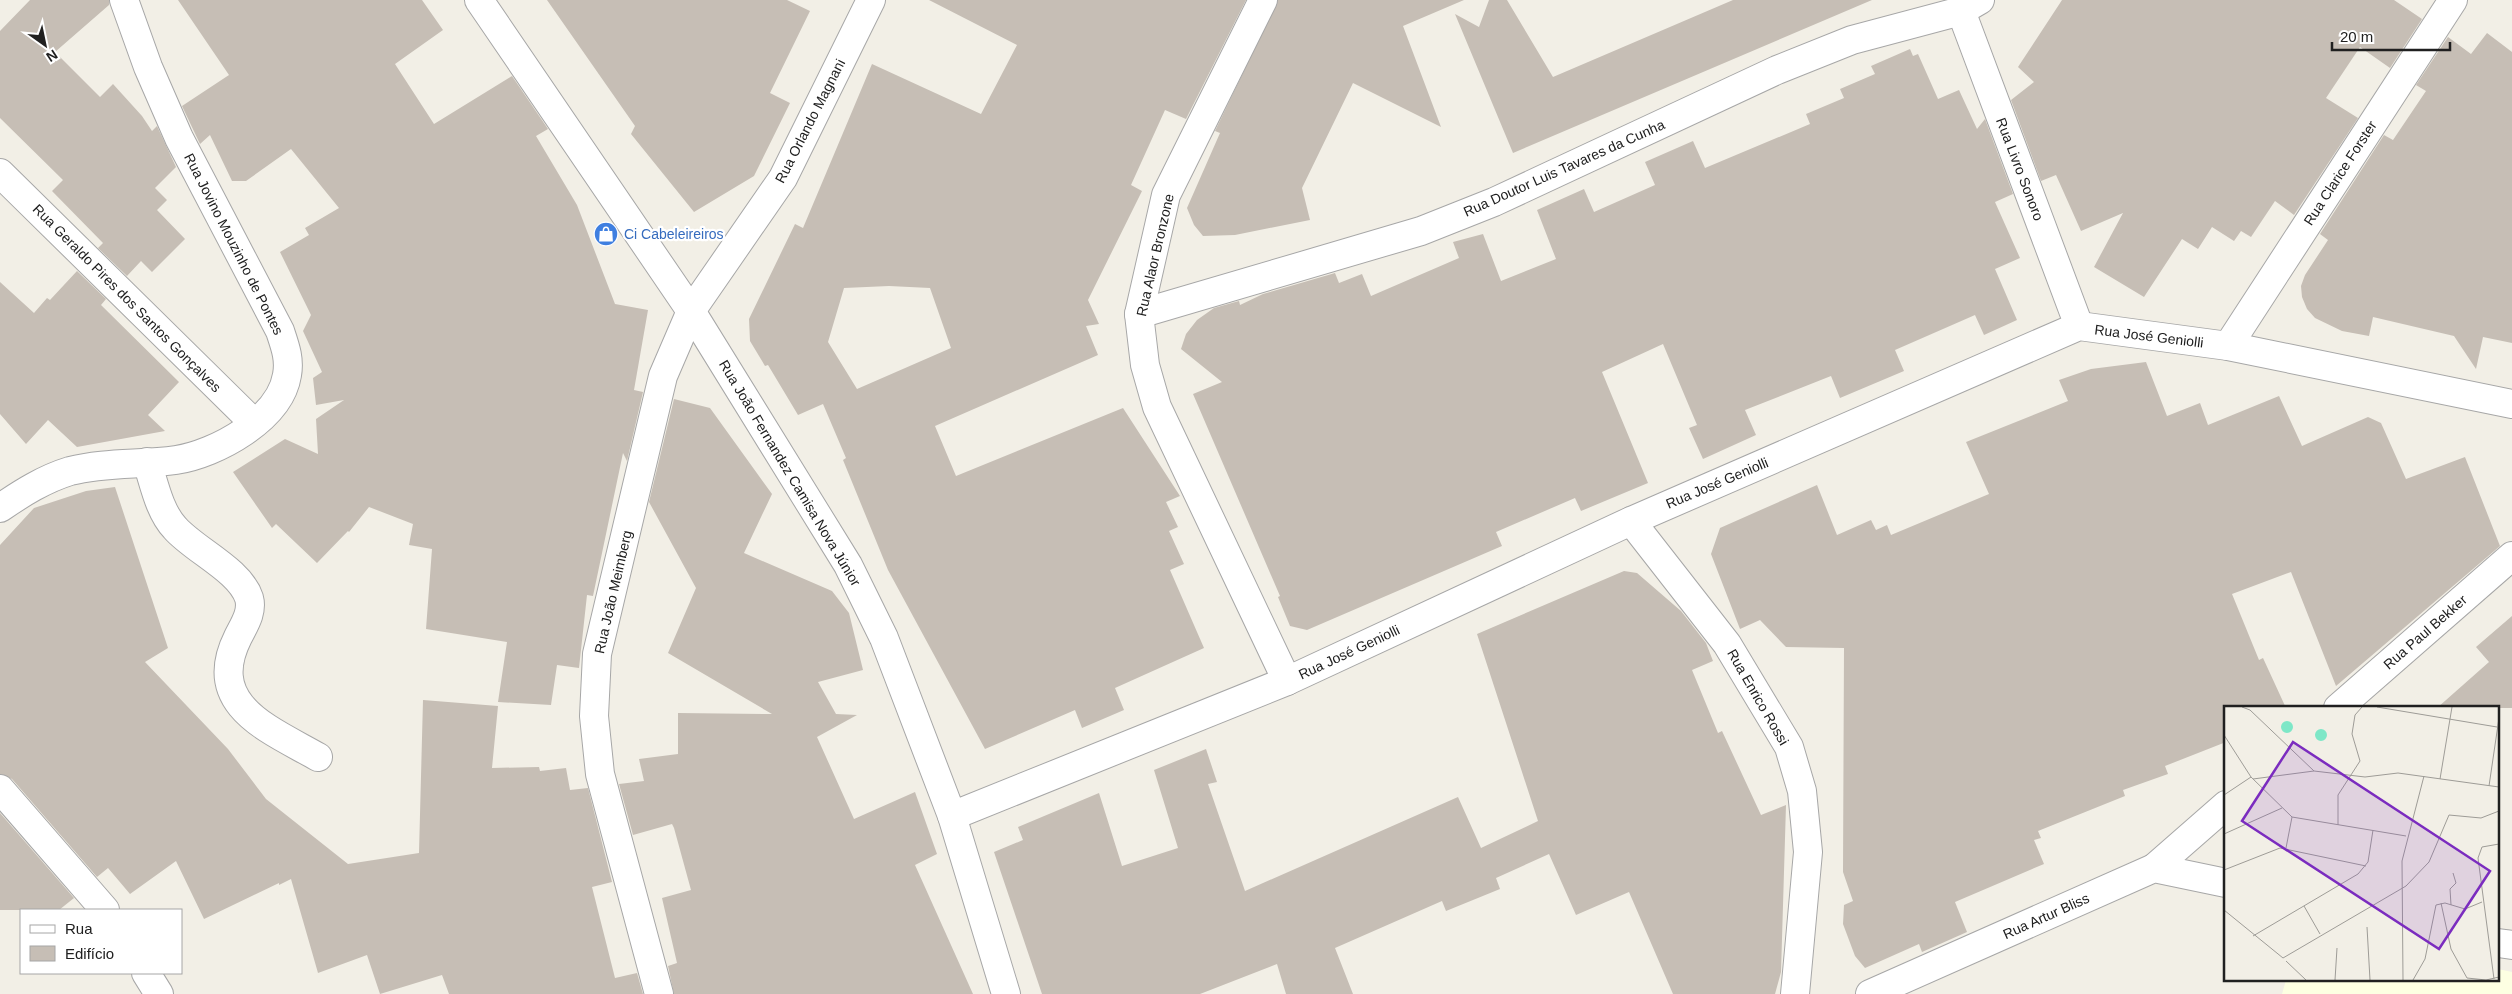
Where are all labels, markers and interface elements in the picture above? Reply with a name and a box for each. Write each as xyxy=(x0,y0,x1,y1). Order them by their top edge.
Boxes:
north arrow xyxy=(20,20,70,70)
scale bar xyxy=(2332,20,2450,52)
text: 20 m xyxy=(2340,28,2373,45)
text: N xyxy=(43,46,61,65)
street label: Rua Orlando Magnani xyxy=(772,56,848,186)
street label: Rua Livro Sonoro xyxy=(1993,115,2047,223)
street label: Rua Doutor Luis Tavares da Cunha xyxy=(1461,116,1667,220)
street label: Rua Clarice Forster xyxy=(2300,117,2380,228)
street label: Rua Jovino Mouzinho de Pontes xyxy=(181,151,287,337)
street label: Rua Alaor Bronzone xyxy=(1133,192,1177,318)
street label: Rua Geraldo Pires dos Santos Gonçalves xyxy=(30,201,224,395)
shop icon: Ci Cabeleireiros xyxy=(593,221,619,247)
place label: Ci Cabeleireiros xyxy=(624,226,724,242)
street label: Rua José Geniolli xyxy=(2094,321,2204,351)
street label: Rua João Fernandez Camisa Nova Júnior xyxy=(716,357,864,589)
street label: Rua José Geniolli xyxy=(1663,454,1771,512)
street label: Rua João Meimberg xyxy=(591,529,635,655)
street label: Rua Paul Bekker xyxy=(2380,591,2470,673)
street label: Rua José Geniolli xyxy=(1296,622,1402,682)
street label: Rua Enrico Rossi xyxy=(1724,646,1792,748)
inset map xyxy=(2224,706,2500,982)
street label: Rua Artur Bliss xyxy=(2000,890,2092,942)
legend xyxy=(20,909,182,974)
text: Rua xyxy=(65,920,93,937)
text: Edifício xyxy=(65,945,114,962)

